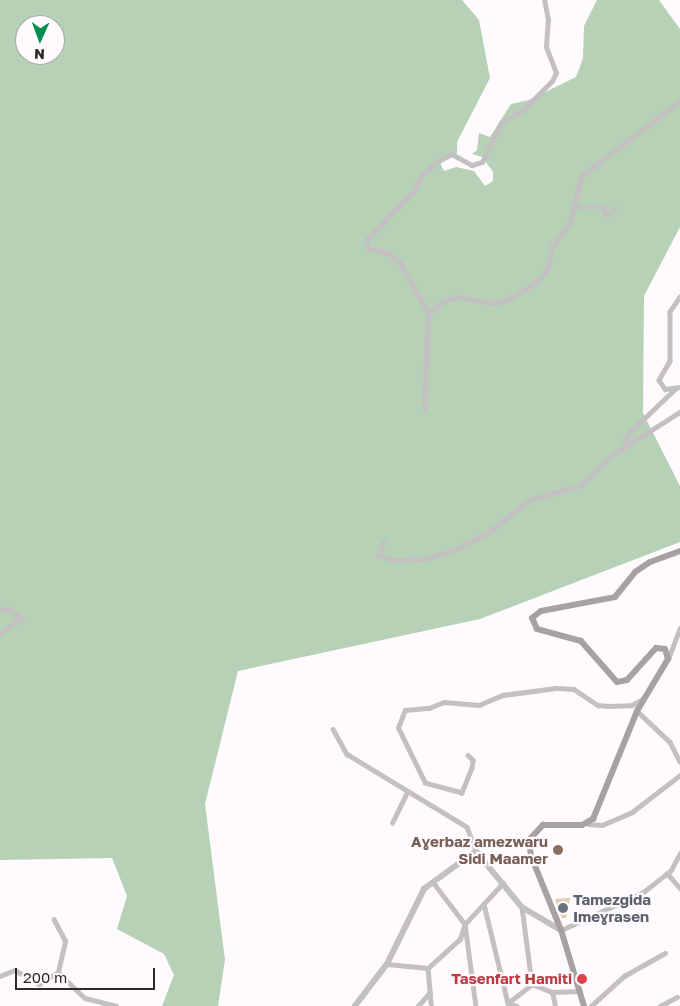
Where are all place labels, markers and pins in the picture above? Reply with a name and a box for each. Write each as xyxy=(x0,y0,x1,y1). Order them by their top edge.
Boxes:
place label: Aɣerbaz amezwaru Sidi Maamer xyxy=(411,832,548,867)
marker: Aɣerbaz amezwaru Sidi Maamer xyxy=(552,844,564,856)
place label: Tamezgida Imeɣrasen xyxy=(573,890,651,925)
marker: Tamezgida Imeɣrasen xyxy=(557,902,569,914)
place label: Tasenfart Hamiti xyxy=(451,970,572,988)
marker: Tasenfart Hamiti xyxy=(576,973,588,985)

